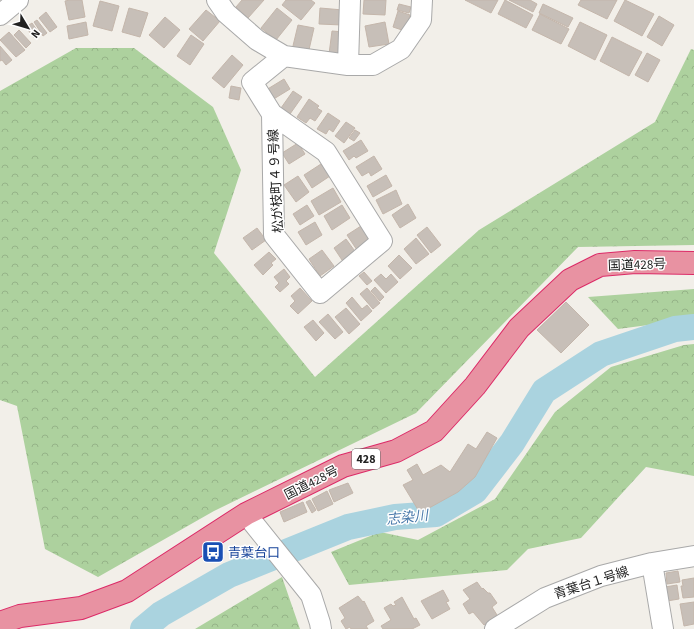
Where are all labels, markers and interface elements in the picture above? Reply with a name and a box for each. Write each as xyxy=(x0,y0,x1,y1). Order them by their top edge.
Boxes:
north arrow xyxy=(8,8,48,48)
text: N xyxy=(27,26,44,41)
street label: 松が枝町４９号線 xyxy=(264,129,288,233)
street label: 国道428号 xyxy=(608,255,667,275)
road number: 428 xyxy=(352,449,380,469)
street label: 国道428号 xyxy=(281,462,342,504)
water label: 志染川 xyxy=(385,506,431,530)
bus stop icon: 青葉台口 xyxy=(200,539,226,565)
place label: 青葉台口 xyxy=(228,544,280,562)
street label: 青葉台１号線 xyxy=(551,562,631,604)

